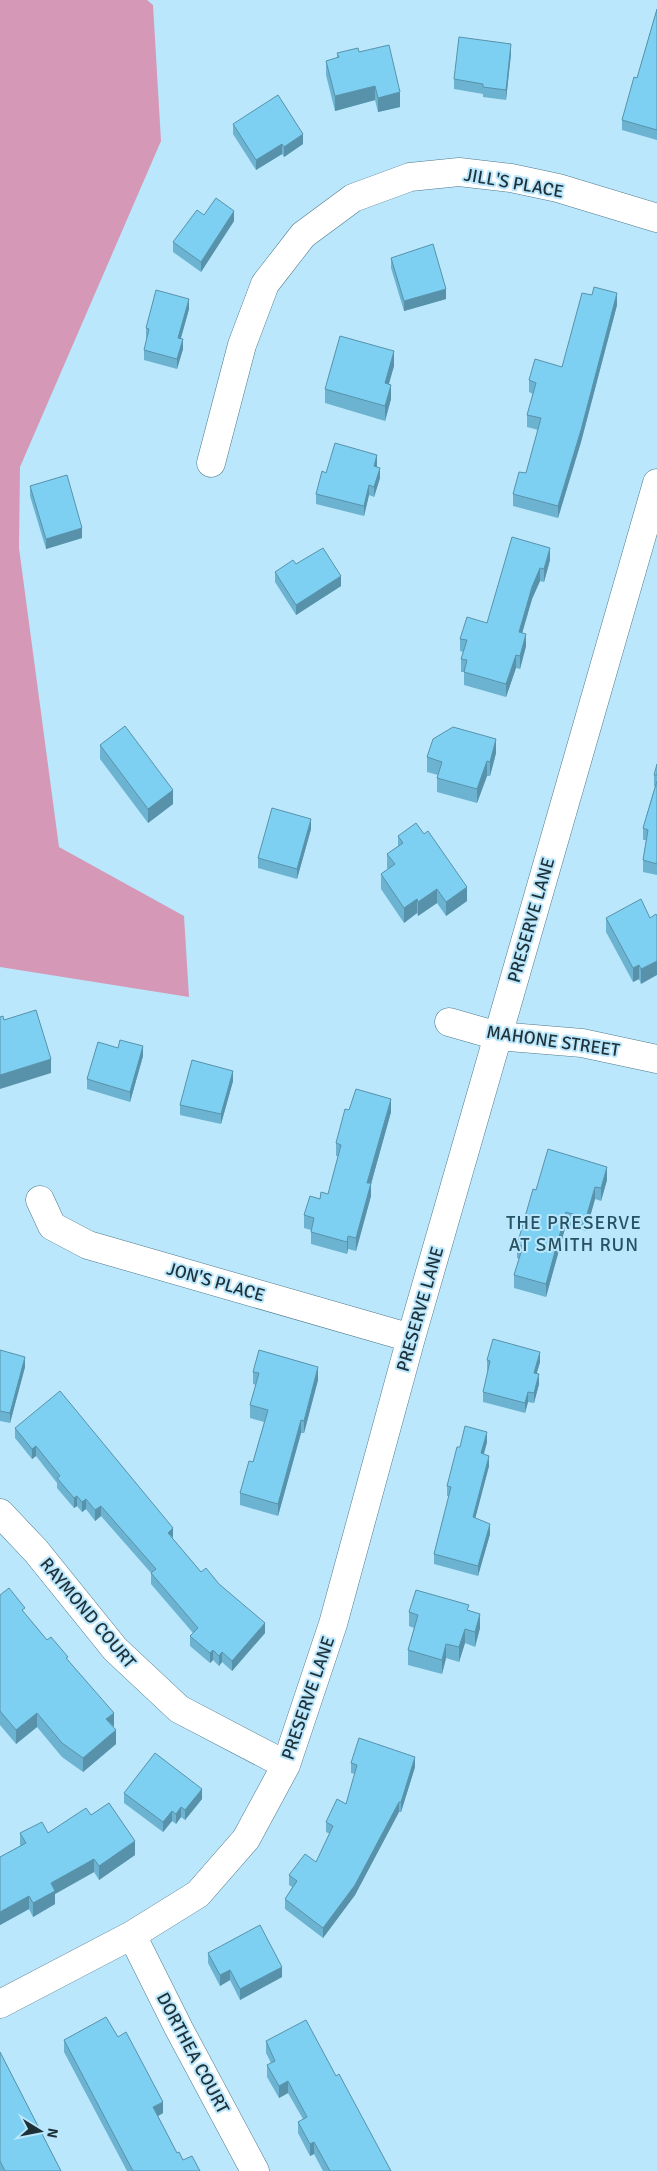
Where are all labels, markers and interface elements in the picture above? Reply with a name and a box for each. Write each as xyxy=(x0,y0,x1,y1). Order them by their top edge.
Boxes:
street label: JILL'S PLACE xyxy=(462,163,566,203)
street label: PRESERVE LANE xyxy=(503,855,559,985)
street label: MAHONE STREET xyxy=(485,1021,621,1061)
district label: THE PRESERVE AT SMITH RUN xyxy=(506,1211,642,1257)
street label: PRESERVE LANE xyxy=(392,1244,448,1374)
street label: JON'S PLACE xyxy=(164,1258,268,1306)
street label: RAYMOND COURT xyxy=(35,1553,141,1673)
street label: PRESERVE LANE xyxy=(277,1633,339,1763)
street label: DORTHEA COURT xyxy=(152,1989,234,2118)
north arrow xyxy=(15,2106,65,2156)
text: N xyxy=(43,2127,62,2139)

